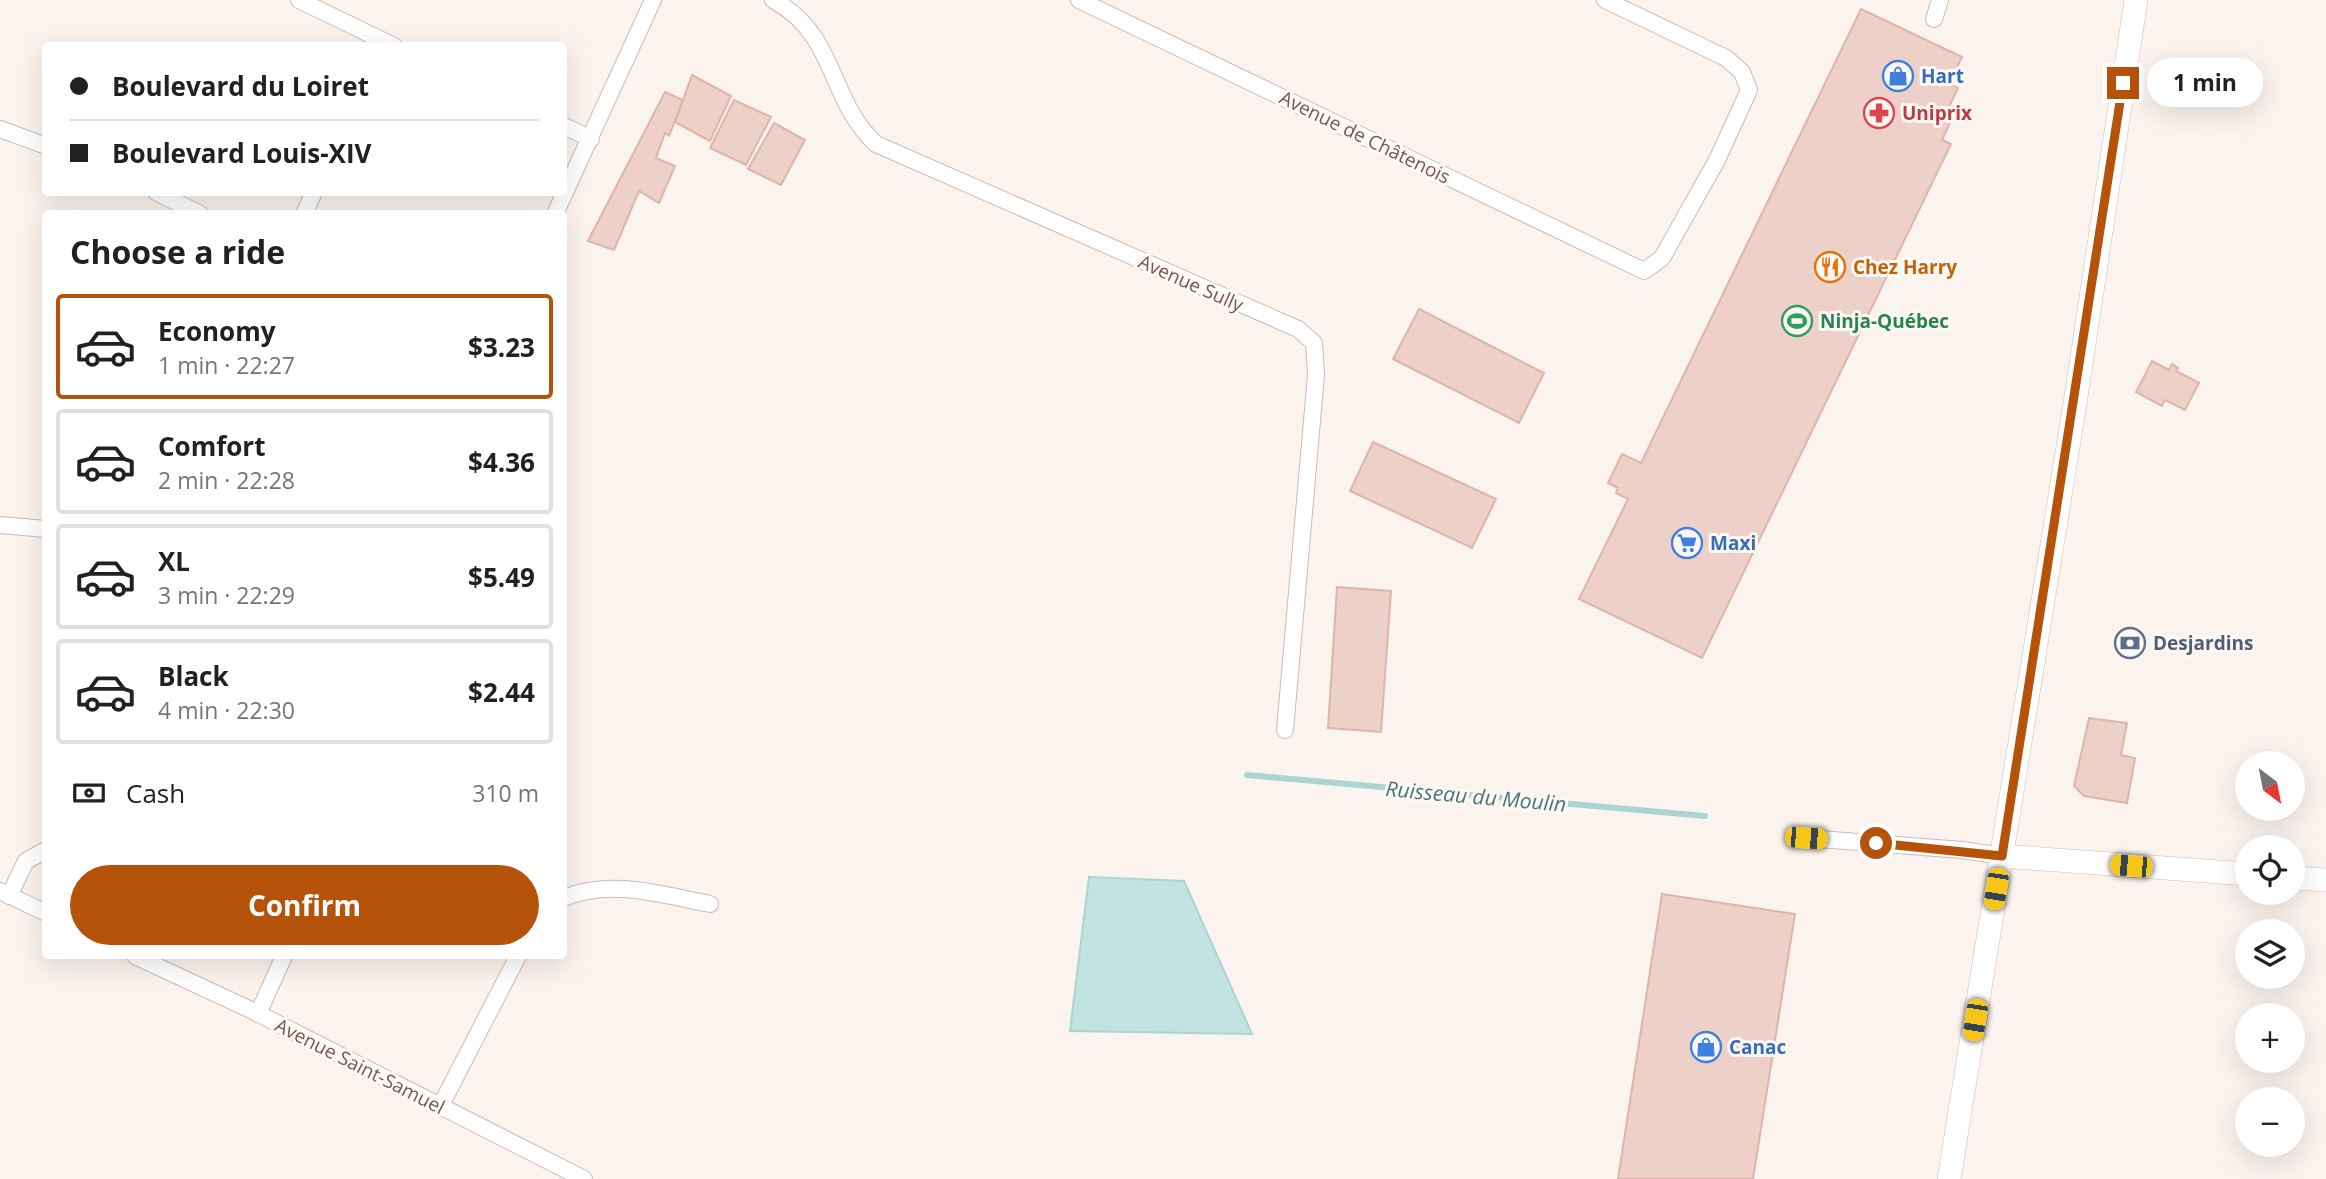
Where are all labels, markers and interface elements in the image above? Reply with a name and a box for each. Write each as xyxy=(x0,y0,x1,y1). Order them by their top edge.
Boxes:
callout: 1 min xyxy=(2148,58,2263,108)
shop icon: Hart xyxy=(1881,59,1915,93)
place label: Hart xyxy=(1921,63,1964,89)
text: 1 min xyxy=(2173,66,2237,98)
route end xyxy=(2107,67,2139,99)
text: Boulevard du Loiret xyxy=(112,68,369,104)
street label: Avenue de Châtenois xyxy=(1275,84,1455,190)
pharmacy icon: Uniprix xyxy=(1862,96,1896,130)
place label: Uniprix xyxy=(1902,100,1972,126)
text: Boulevard Louis-XIV xyxy=(112,135,371,171)
text: Choose a ride xyxy=(70,230,285,273)
street label: Avenue Sully xyxy=(1134,248,1248,318)
restaurant icon: Chez Harry xyxy=(1813,250,1847,284)
place label: Chez Harry xyxy=(1853,254,1957,280)
sports icon: Ninja-Québec xyxy=(1780,304,1814,338)
place label: Ninja-Québec xyxy=(1820,308,1949,334)
text: Economy xyxy=(158,313,276,349)
icon: car xyxy=(74,315,137,378)
text: $3.23 xyxy=(468,329,535,365)
text: 1 min · 22:27 xyxy=(158,349,295,381)
text: Comfort xyxy=(158,428,265,464)
icon: car xyxy=(74,430,137,493)
text: $4.36 xyxy=(468,444,535,480)
text: 2 min · 22:28 xyxy=(158,464,295,496)
supermarket icon: Maxi xyxy=(1670,526,1704,560)
place label: Maxi xyxy=(1710,530,1756,556)
text: XL xyxy=(158,543,190,579)
icon: car xyxy=(74,545,137,608)
text: $5.49 xyxy=(468,559,535,595)
text: 3 min · 22:29 xyxy=(158,579,295,611)
bank icon: Desjardins xyxy=(2113,626,2147,660)
place label: Desjardins xyxy=(2153,630,2253,656)
text: Black xyxy=(158,658,229,694)
icon: car xyxy=(74,660,137,723)
text: $2.44 xyxy=(468,674,535,710)
text: 4 min · 22:30 xyxy=(158,694,295,726)
north arrow xyxy=(2235,751,2305,821)
map controls xyxy=(2235,751,2305,1157)
icon: cash xyxy=(70,774,108,812)
water label: Ruisseau du Moulin xyxy=(1384,774,1568,818)
text: Cash xyxy=(126,775,185,811)
text: 310 m xyxy=(472,777,539,809)
car xyxy=(1785,826,1828,850)
route start xyxy=(1860,827,1892,859)
button: locate xyxy=(2235,835,2305,905)
car xyxy=(2110,854,2153,878)
button: Confirm xyxy=(70,865,539,945)
car xyxy=(1983,867,2010,911)
button: layers xyxy=(2235,919,2305,989)
car xyxy=(1962,998,1989,1042)
button: + xyxy=(2235,1003,2305,1073)
street label: Avenue Saint-Samuel xyxy=(271,1012,449,1120)
shop icon: Canac xyxy=(1689,1030,1723,1064)
place label: Canac xyxy=(1729,1034,1787,1060)
button: − xyxy=(2235,1087,2305,1157)

